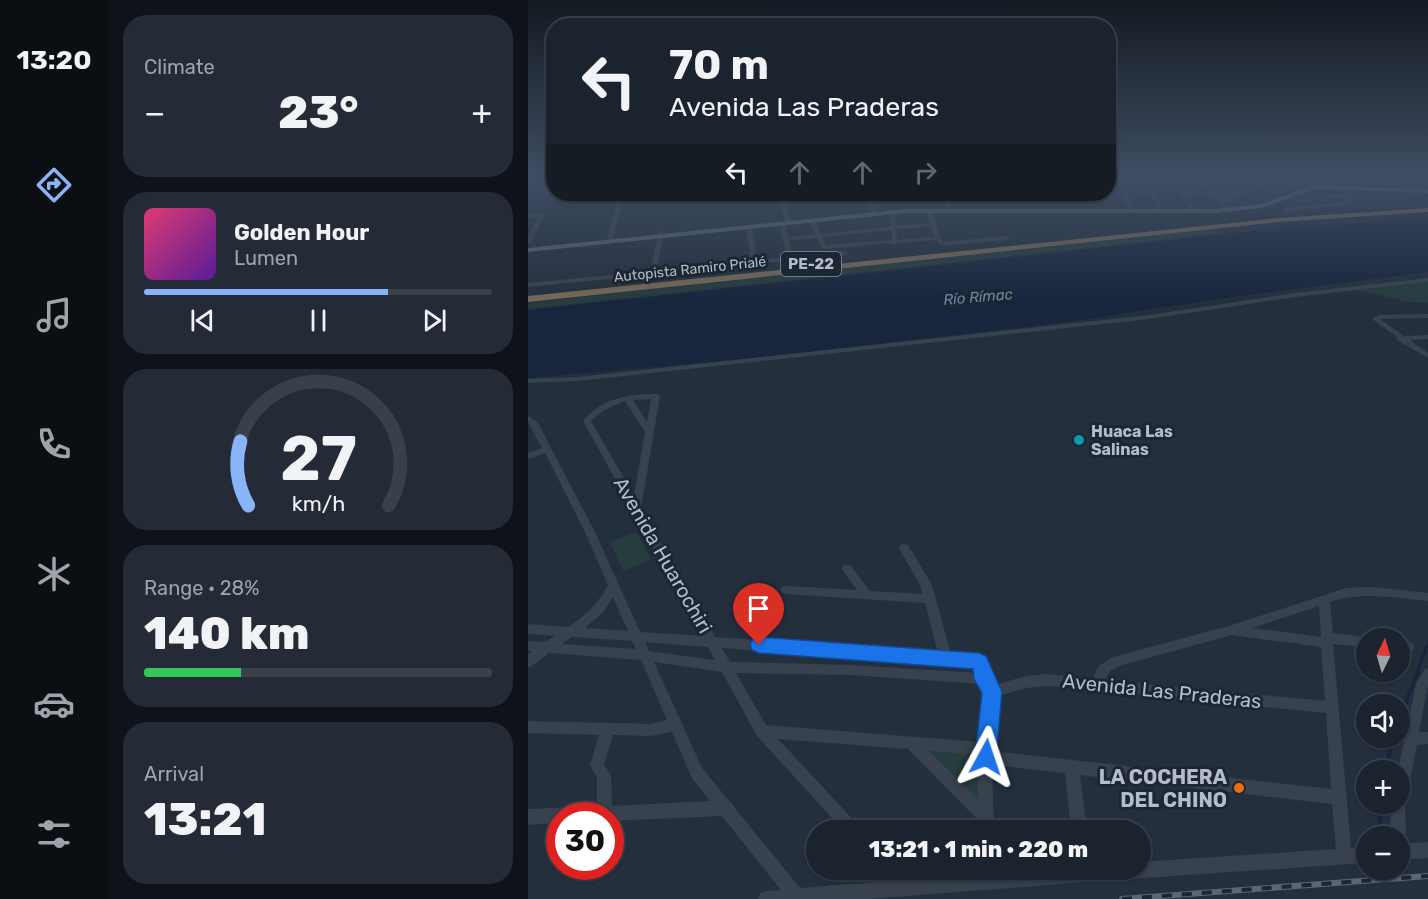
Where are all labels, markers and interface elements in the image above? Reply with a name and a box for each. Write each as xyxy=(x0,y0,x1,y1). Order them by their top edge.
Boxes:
text: 70 m xyxy=(669,40,769,90)
icon: left xyxy=(570,42,648,120)
text: 13:20 xyxy=(16,44,92,76)
text: Climate xyxy=(144,55,215,79)
text: 23° xyxy=(278,86,359,139)
text: Avenida Las Praderas xyxy=(669,91,939,123)
text: − xyxy=(144,93,165,132)
text: + xyxy=(471,93,492,132)
icon: left xyxy=(720,156,753,189)
icon: ahead xyxy=(783,156,816,189)
icon: ahead xyxy=(846,156,879,189)
icon: right xyxy=(909,156,942,189)
icon: directions xyxy=(33,164,75,206)
text: Golden Hour xyxy=(234,219,369,246)
text: Lumen xyxy=(234,246,298,270)
road number: PE-22 xyxy=(781,252,841,276)
street label: Autopista Ramiro Prialé xyxy=(613,253,767,286)
water label: Río Rímac xyxy=(943,285,1013,309)
icon: music xyxy=(33,294,75,336)
icon: previous xyxy=(186,304,219,337)
icon: pause xyxy=(302,304,335,337)
icon: next xyxy=(418,304,451,337)
place label: Huaca Las Salinas xyxy=(1091,422,1173,459)
icon: phone xyxy=(33,423,75,465)
text: 27 xyxy=(280,423,356,497)
marker: Huaca Las Salinas xyxy=(1072,433,1086,447)
street label: Avenida Huarochiri xyxy=(609,473,717,637)
text: km/h xyxy=(291,492,345,517)
icon: climate xyxy=(33,553,75,595)
text: Range · 28% xyxy=(144,576,259,600)
pin xyxy=(733,583,784,645)
icon: arrive xyxy=(742,592,775,625)
text: 140 km xyxy=(144,607,309,660)
north arrow xyxy=(1356,628,1410,682)
map controls xyxy=(1356,628,1410,880)
street label: Avenida Las Praderas xyxy=(1061,669,1263,713)
icon: car xyxy=(33,683,75,725)
button: sound xyxy=(1356,694,1410,748)
position arrow xyxy=(954,725,1018,789)
button: + xyxy=(1356,760,1410,814)
text: Arrival xyxy=(144,762,204,786)
place label: LA COCHERA DEL CHINO xyxy=(1099,765,1228,812)
marker: LA COCHERA DEL CHINO xyxy=(1232,781,1246,795)
text: 13:21 xyxy=(144,793,267,846)
speed limit sign: 30 xyxy=(546,802,624,880)
icon: filters xyxy=(33,813,75,855)
button: − xyxy=(1356,826,1410,880)
text: 13:21 · 1 min · 220 m xyxy=(869,836,1088,863)

